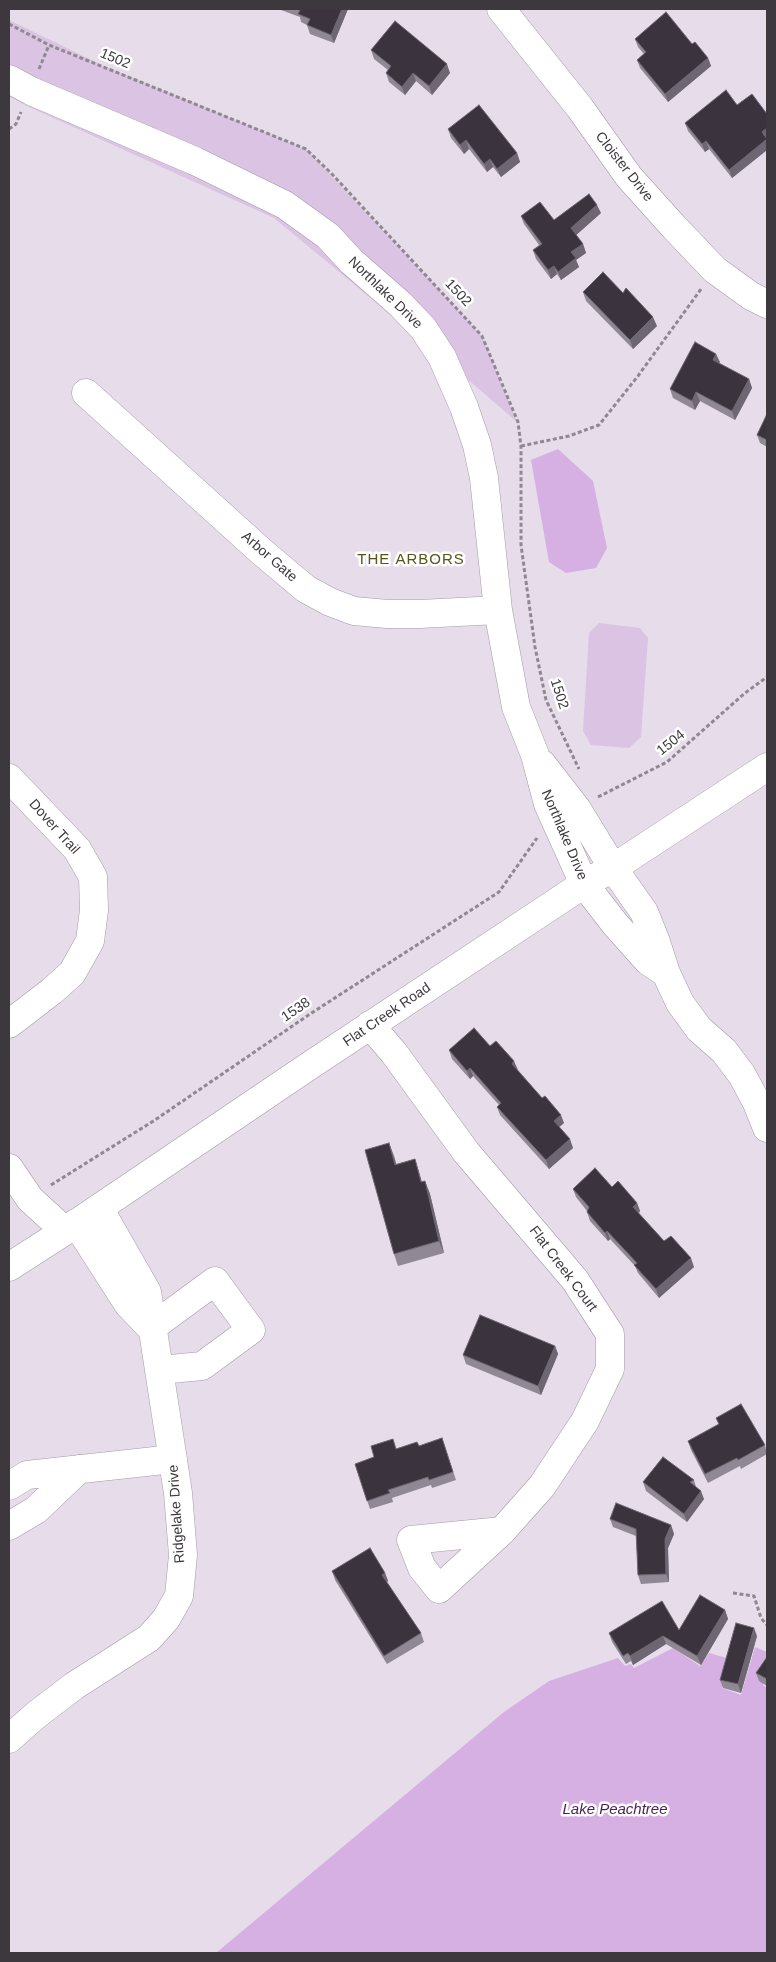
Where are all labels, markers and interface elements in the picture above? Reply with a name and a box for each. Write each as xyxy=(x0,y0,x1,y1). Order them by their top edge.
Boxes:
street label: 1502 xyxy=(97,45,133,73)
street label: Cloister Drive xyxy=(592,129,656,205)
street label: Northlake Drive xyxy=(344,253,426,333)
street label: 1502 xyxy=(441,276,475,310)
street label: Arbor Gate xyxy=(238,528,300,586)
district label: THE ARBORS xyxy=(356,551,466,569)
street label: 1502 xyxy=(546,677,572,711)
street label: 1504 xyxy=(654,727,688,759)
street label: Northlake Drive xyxy=(537,787,591,883)
street label: Dover Trail xyxy=(25,796,83,858)
street label: Flat Creek Road xyxy=(340,980,434,1050)
street label: 1538 xyxy=(278,994,314,1026)
street label: Flat Creek Court xyxy=(525,1223,601,1315)
street label: Ridgelake Drive xyxy=(165,1464,189,1564)
water label: Lake Peachtree xyxy=(562,1801,668,1819)

